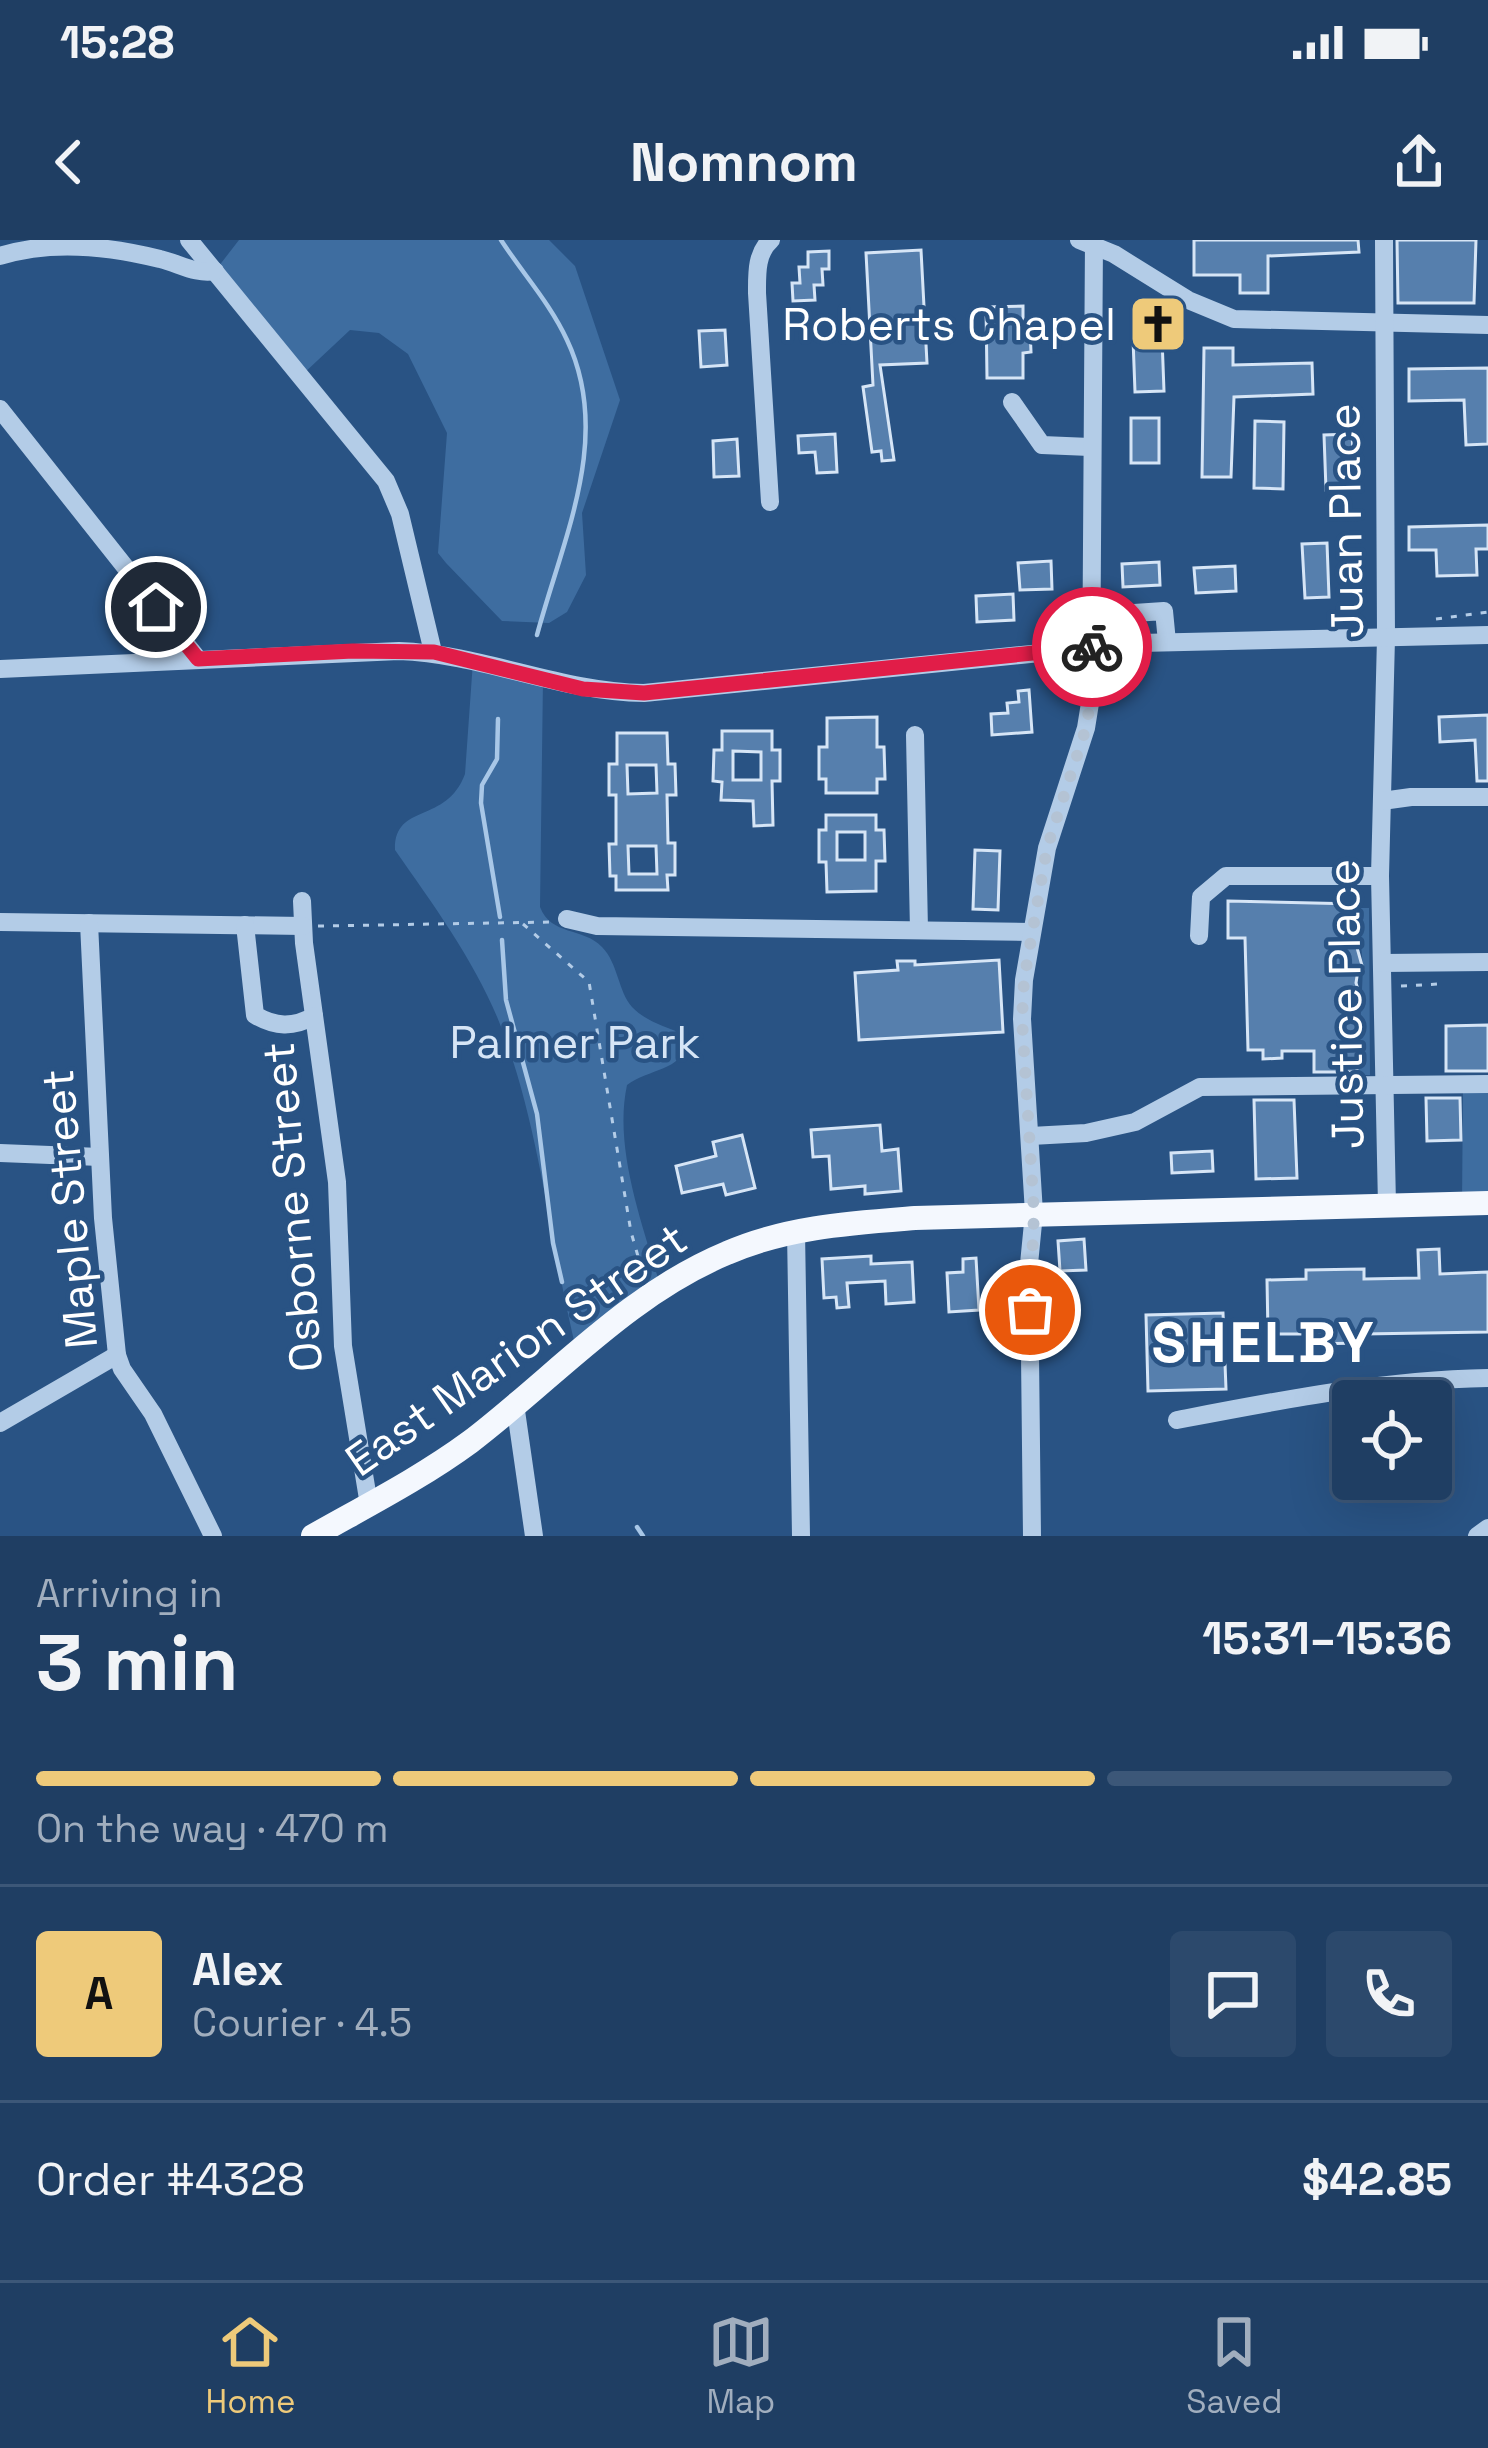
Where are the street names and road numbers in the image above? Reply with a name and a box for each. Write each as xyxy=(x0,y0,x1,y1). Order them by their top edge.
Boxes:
street label: Juan Place xyxy=(1315,403,1376,639)
street label: Justice Place xyxy=(1314,858,1377,1149)
street label: Osborne Street xyxy=(250,1040,335,1374)
street label: Maple Street xyxy=(29,1067,110,1351)
street label: East Marion Street xyxy=(335,1210,698,1489)

